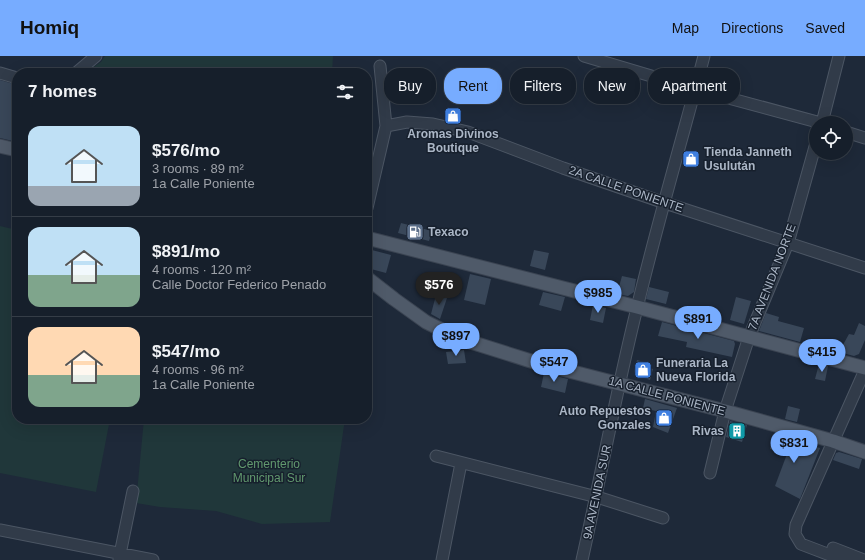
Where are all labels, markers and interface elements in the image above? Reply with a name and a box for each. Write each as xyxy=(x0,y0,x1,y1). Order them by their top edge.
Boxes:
text: Homiq xyxy=(20,17,79,38)
text: Map xyxy=(672,20,699,36)
text: Directions xyxy=(721,20,783,36)
text: Saved xyxy=(805,20,845,36)
chip: Buy xyxy=(384,68,436,104)
chip: Rent xyxy=(444,68,502,104)
chip: Filters xyxy=(510,68,576,104)
chip: New xyxy=(584,68,640,104)
chip: Apartment xyxy=(648,68,740,104)
icon: filters xyxy=(334,81,356,103)
text: 7 homes xyxy=(28,82,97,101)
shop icon: Aromas Divinos Boutique xyxy=(443,106,463,126)
map controls xyxy=(809,116,853,160)
button: locate xyxy=(809,116,853,160)
place label: Aromas Divinos Boutique xyxy=(407,127,499,155)
text: $576/mo xyxy=(152,141,220,160)
icon: home xyxy=(60,142,108,190)
place label: Tienda Janneth Usulután xyxy=(704,145,792,173)
shop icon: Tienda Janneth Usulután xyxy=(681,149,701,169)
text: 3 rooms · 89 m² xyxy=(152,161,244,176)
street label: 2A CALLE PONIENTE xyxy=(567,163,685,215)
text: 1a Calle Poniente xyxy=(152,176,255,191)
fuel station icon: Texaco xyxy=(405,222,425,242)
street label: 7A AVENIDA NORTE xyxy=(745,222,799,332)
place label: Texaco xyxy=(428,225,468,239)
text: $891/mo xyxy=(152,242,220,261)
icon: home xyxy=(60,243,108,291)
text: 4 rooms · 120 m² xyxy=(152,262,251,277)
pin: $576 xyxy=(415,272,463,306)
text: Calle Doctor Federico Penado xyxy=(152,277,326,292)
text: $576 xyxy=(425,277,453,292)
pin: $985 xyxy=(574,280,622,314)
text: $985 xyxy=(584,285,612,300)
pin: $891 xyxy=(674,306,722,340)
text: $891 xyxy=(684,311,712,326)
pin: $897 xyxy=(432,323,480,357)
text: $897 xyxy=(442,328,470,343)
pin: $415 xyxy=(798,339,846,373)
text: $547/mo xyxy=(152,342,220,361)
icon: home xyxy=(60,343,108,391)
text: $415 xyxy=(808,344,836,359)
pin: $547 xyxy=(530,349,578,383)
text: $547 xyxy=(540,354,568,369)
place label: Funeraria La Nueva Florida xyxy=(656,356,736,384)
shop icon: Funeraria La Nueva Florida xyxy=(633,360,653,380)
text: 4 rooms · 96 m² xyxy=(152,362,244,377)
street label: 1A CALLE PONIENTE xyxy=(607,374,727,418)
text: 1a Calle Poniente xyxy=(152,377,255,392)
place label: Auto Repuestos Gonzales xyxy=(559,404,651,432)
shop icon: Auto Repuestos Gonzales xyxy=(654,408,674,428)
building icon: Rivas xyxy=(727,421,747,441)
place label: Rivas xyxy=(692,424,724,438)
pin: $831 xyxy=(770,430,818,464)
text: $831 xyxy=(780,435,808,450)
street label: 9A AVENIDA SUR xyxy=(580,443,614,541)
park label: Cementerio Municipal Sur xyxy=(233,457,305,485)

